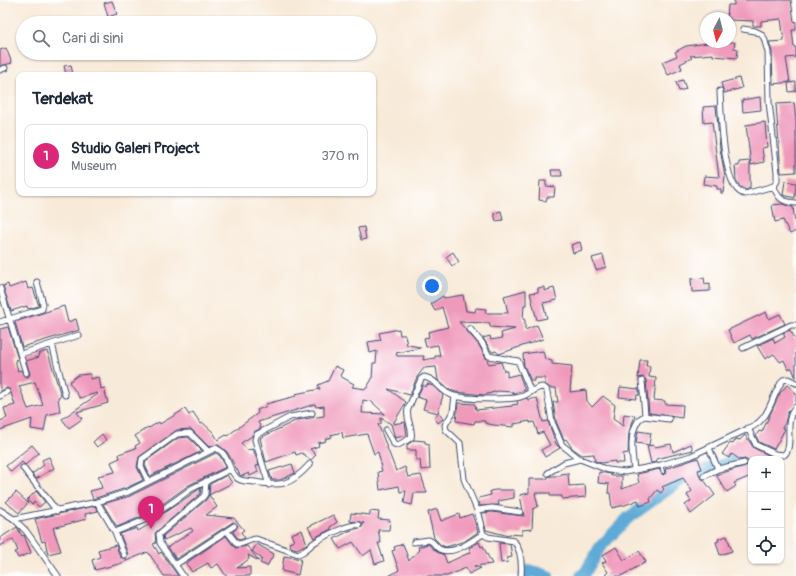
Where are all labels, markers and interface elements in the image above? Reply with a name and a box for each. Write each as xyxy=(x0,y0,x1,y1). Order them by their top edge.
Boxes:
north arrow xyxy=(700,12,736,48)
search box xyxy=(16,16,376,60)
icon: search xyxy=(30,27,52,49)
text: Cari di sini xyxy=(62,29,123,48)
text: Terdekat xyxy=(32,88,93,109)
text: Studio Galeri Project xyxy=(71,139,199,158)
text: 1 xyxy=(43,148,49,164)
text: 370 m xyxy=(322,148,359,164)
text: Museum xyxy=(71,158,117,174)
your location xyxy=(422,276,442,296)
map controls xyxy=(748,456,784,564)
button: + xyxy=(748,456,784,492)
button: − xyxy=(748,492,784,528)
pin: 1 xyxy=(138,496,164,529)
button: locate xyxy=(748,528,784,564)

